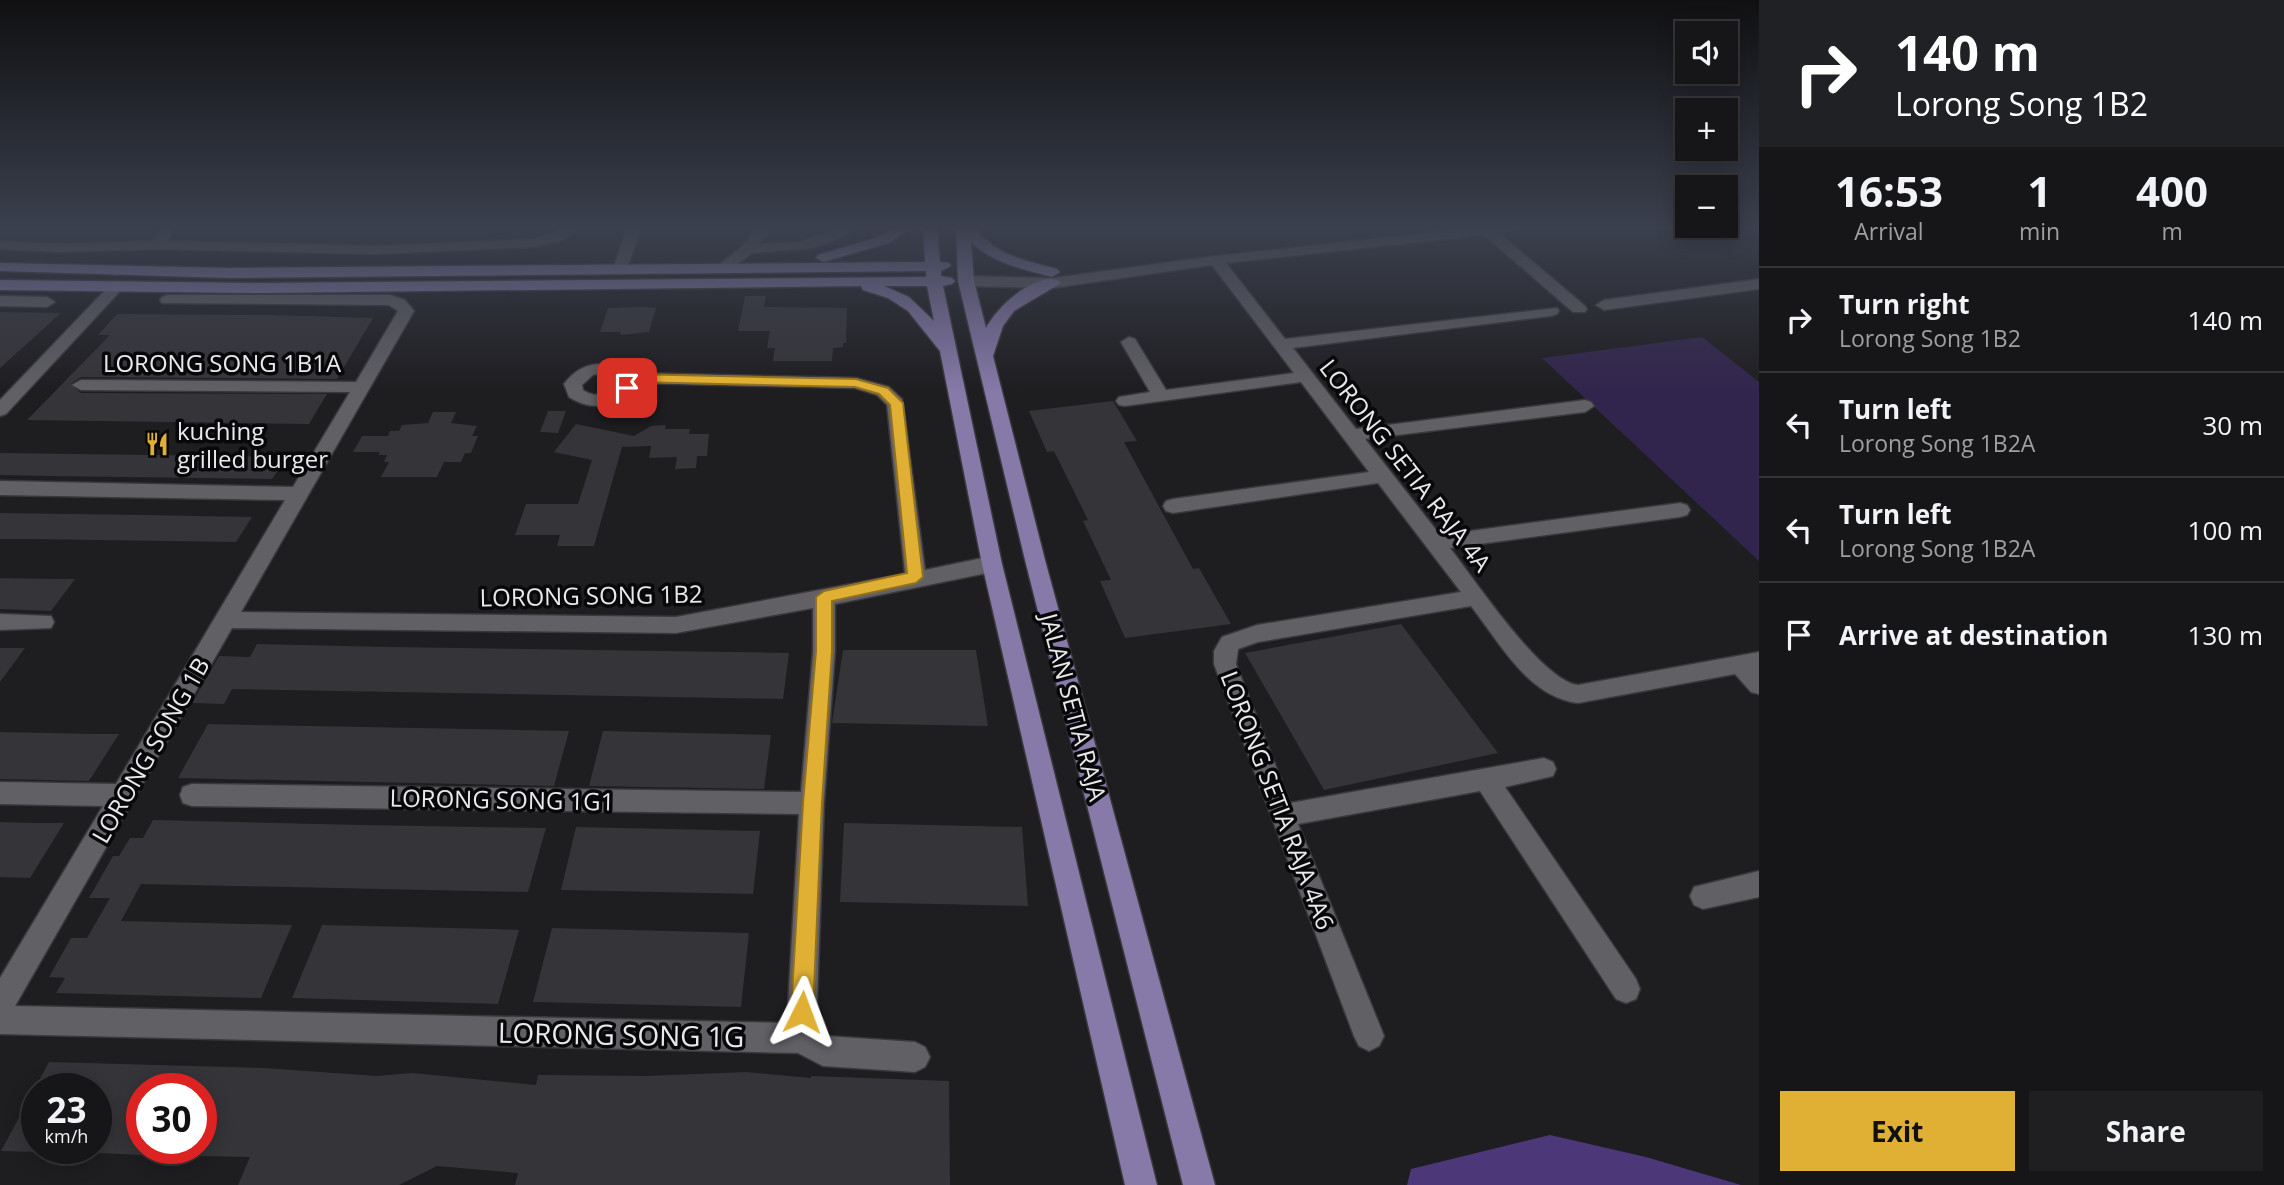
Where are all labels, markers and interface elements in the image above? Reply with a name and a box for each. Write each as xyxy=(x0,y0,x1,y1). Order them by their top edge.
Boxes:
text: 140 m xyxy=(1895,19,2040,85)
map controls xyxy=(1675,21,1738,238)
button: sound xyxy=(1675,21,1738,84)
icon: right xyxy=(1780,28,1871,119)
text: Lorong Song 1B2 xyxy=(1895,82,2148,125)
button: + xyxy=(1675,98,1738,161)
text: 16:53 xyxy=(1835,162,1943,219)
text: 1 xyxy=(2027,162,2052,219)
text: 400 xyxy=(2136,162,2208,219)
button: − xyxy=(1675,175,1738,238)
text: Arrival xyxy=(1854,215,1924,247)
text: min xyxy=(2019,215,2060,247)
text: m xyxy=(2161,215,2183,247)
text: Turn right xyxy=(1839,286,1970,322)
icon: right xyxy=(1780,301,1818,339)
text: 140 m xyxy=(2188,302,2263,338)
text: Lorong Song 1B2 xyxy=(1839,322,2021,354)
street label: LORONG SONG 1B1A xyxy=(103,346,342,379)
street label: LORONG SETIA RAJA 4A xyxy=(1313,352,1500,579)
pin xyxy=(597,358,657,418)
icon: arrive xyxy=(608,369,646,407)
text: Turn left xyxy=(1839,391,1951,427)
icon: left xyxy=(1780,406,1818,444)
text: 30 m xyxy=(2202,407,2263,443)
place label: kuching grilled burger xyxy=(177,414,328,475)
text: Lorong Song 1B2A xyxy=(1839,427,2035,459)
restaurant icon: kuching grilled burger xyxy=(143,430,171,458)
text: Turn left xyxy=(1839,496,1951,532)
icon: left xyxy=(1780,511,1818,549)
text: 100 m xyxy=(2188,512,2263,548)
text: Lorong Song 1B2A xyxy=(1839,532,2035,564)
street label: LORONG SONG 1B2 xyxy=(479,577,703,613)
street label: JALAN SETIA RAJA xyxy=(1033,608,1115,805)
icon: arrive xyxy=(1780,616,1818,654)
text: Arrive at destination xyxy=(1839,617,2108,653)
text: 130 m xyxy=(2188,617,2263,653)
street label: LORONG SONG 1B xyxy=(83,651,217,849)
street label: LORONG SETIA RAJA 4A6 xyxy=(1213,666,1343,934)
street label: LORONG SONG 1G1 xyxy=(389,781,615,817)
position arrow xyxy=(765,975,839,1049)
street label: LORONG SONG 1G xyxy=(497,1013,745,1055)
speed limit sign: 30 xyxy=(126,1073,217,1164)
text: 23 xyxy=(46,1086,87,1133)
button: Exit xyxy=(1780,1091,2015,1171)
button: Share xyxy=(2029,1091,2263,1171)
text: km/h xyxy=(45,1124,88,1148)

